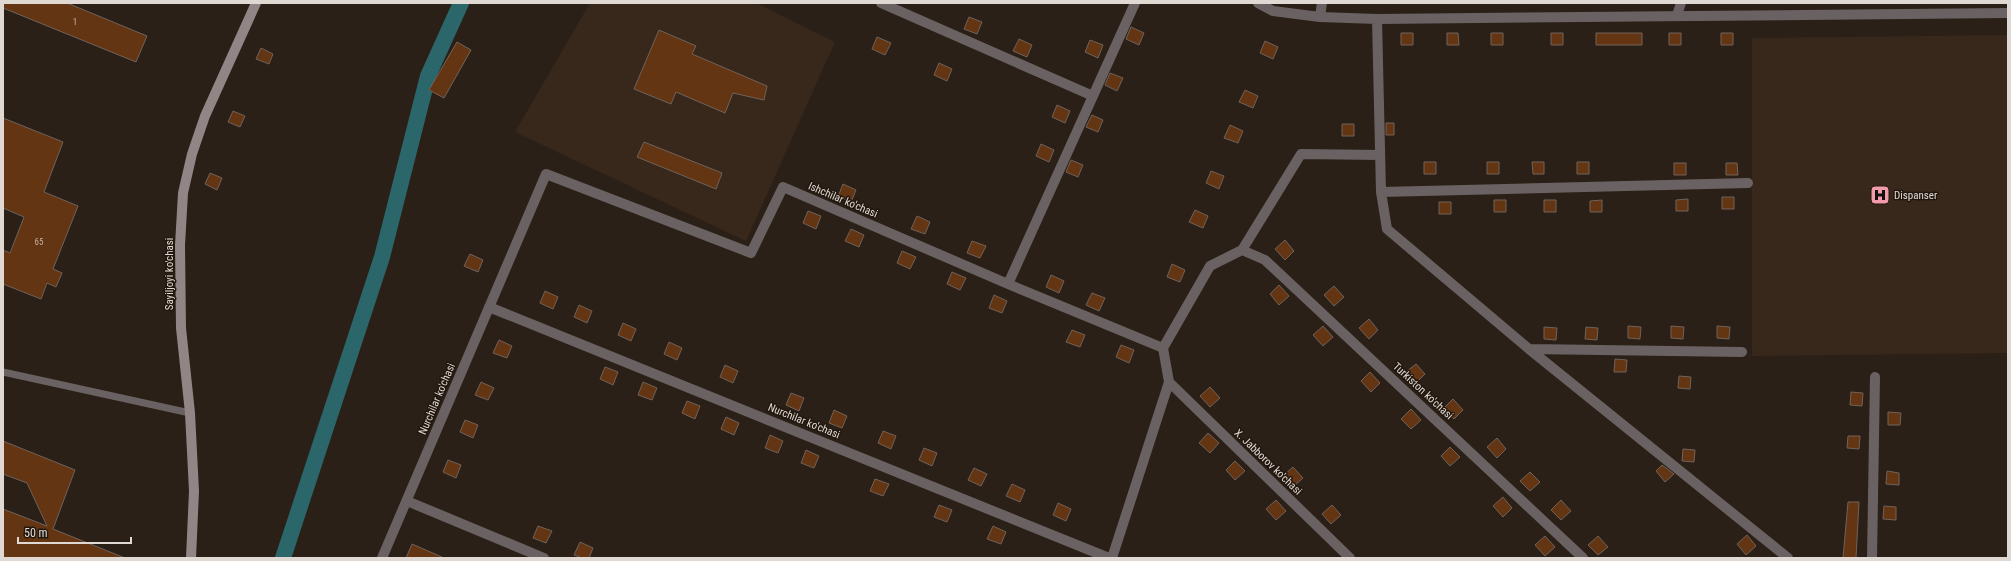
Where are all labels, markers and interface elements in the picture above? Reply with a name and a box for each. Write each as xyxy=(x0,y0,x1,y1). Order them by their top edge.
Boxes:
house number: 1 xyxy=(73,17,77,27)
street label: Ishchilar ko'chasi xyxy=(806,180,880,220)
hospital icon: Dispanser xyxy=(1869,184,1891,206)
place label: Dispanser xyxy=(1894,189,1938,202)
house number: 65 xyxy=(35,237,44,247)
street label: Sayiljoyi ko'chasi xyxy=(163,238,176,310)
street label: Turkiston ko'chasi xyxy=(1390,360,1456,422)
street label: Nurchilar ko'chasi xyxy=(416,361,458,437)
street label: Nurchilar ko'chasi xyxy=(766,401,842,441)
street label: X. Jabborov ko'chasi xyxy=(1232,426,1304,498)
scale bar xyxy=(18,519,131,545)
text: 50 m xyxy=(24,526,48,540)

